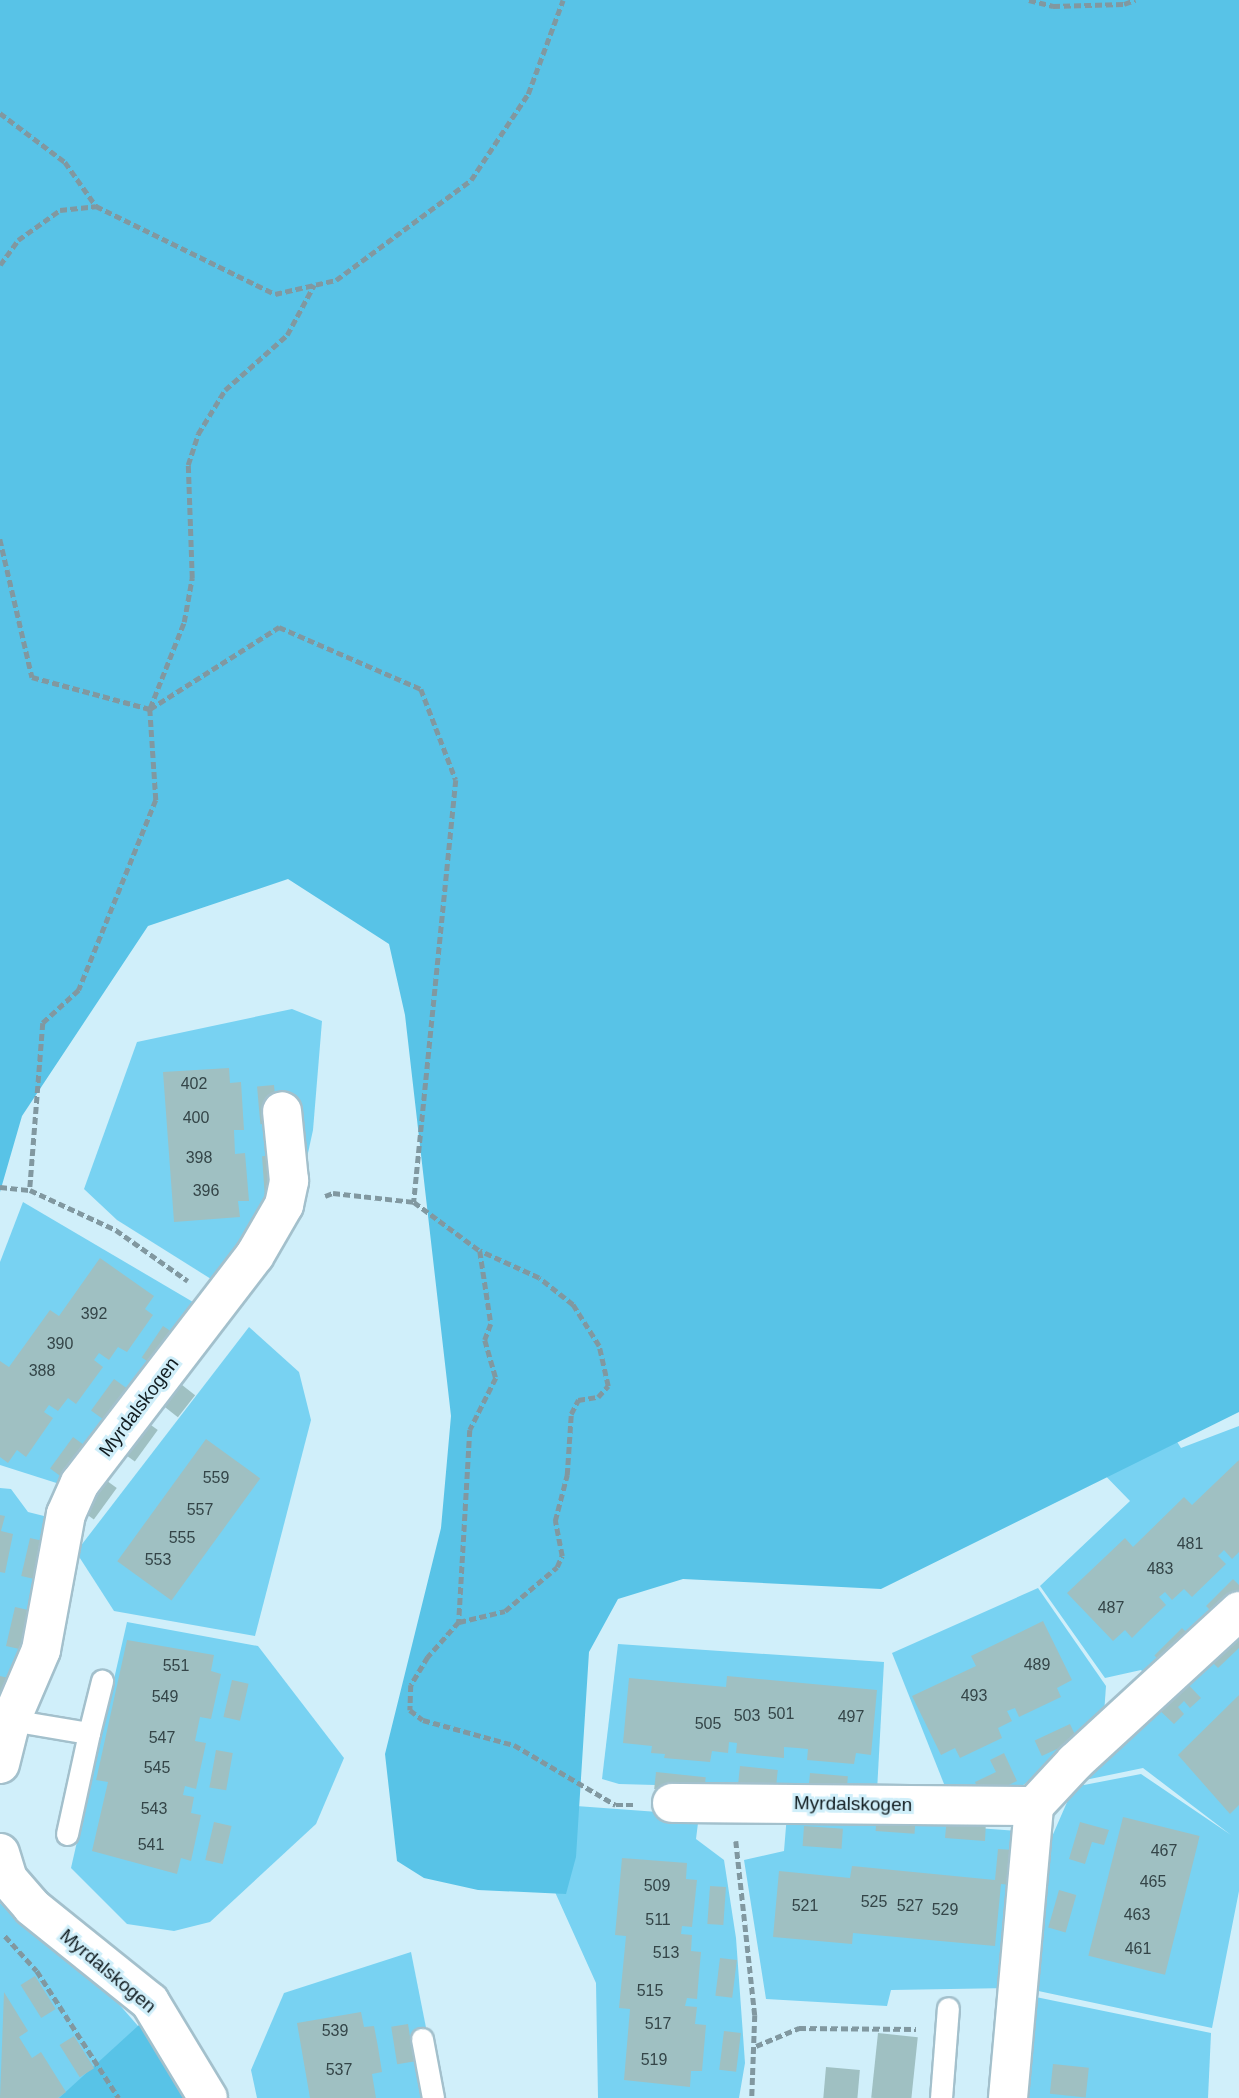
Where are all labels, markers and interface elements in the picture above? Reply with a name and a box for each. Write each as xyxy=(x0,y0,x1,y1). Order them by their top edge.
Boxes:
house number: 402 xyxy=(181,1074,207,1094)
house number: 400 xyxy=(183,1108,209,1128)
house number: 398 xyxy=(186,1148,212,1168)
house number: 396 xyxy=(193,1181,219,1201)
house number: 392 xyxy=(81,1304,107,1324)
house number: 390 xyxy=(47,1334,73,1354)
street label: Myrdalskogen xyxy=(94,1353,184,1461)
house number: 388 xyxy=(29,1361,55,1381)
house number: 559 xyxy=(203,1468,229,1488)
house number: 557 xyxy=(187,1500,213,1520)
house number: 555 xyxy=(169,1528,195,1548)
house number: 481 xyxy=(1177,1534,1203,1554)
house number: 553 xyxy=(145,1550,171,1570)
house number: 483 xyxy=(1147,1559,1173,1579)
house number: 487 xyxy=(1098,1598,1124,1618)
house number: 489 xyxy=(1024,1655,1050,1675)
house number: 551 xyxy=(163,1656,189,1676)
house number: 493 xyxy=(961,1686,987,1706)
house number: 549 xyxy=(152,1687,178,1707)
house number: 501 xyxy=(768,1704,794,1724)
house number: 503 xyxy=(734,1706,760,1726)
house number: 497 xyxy=(838,1707,864,1727)
house number: 505 xyxy=(695,1714,721,1734)
house number: 547 xyxy=(149,1728,175,1748)
house number: 545 xyxy=(144,1758,170,1778)
street label: Myrdalskogen xyxy=(794,1792,912,1816)
house number: 543 xyxy=(141,1799,167,1819)
house number: 541 xyxy=(138,1835,164,1855)
house number: 467 xyxy=(1151,1841,1177,1861)
house number: 465 xyxy=(1140,1872,1166,1892)
house number: 509 xyxy=(644,1876,670,1896)
house number: 525 xyxy=(861,1892,887,1912)
house number: 521 xyxy=(792,1896,818,1916)
house number: 527 xyxy=(897,1896,923,1916)
house number: 529 xyxy=(932,1900,958,1920)
house number: 463 xyxy=(1124,1905,1150,1925)
house number: 511 xyxy=(645,1910,671,1930)
street label: Myrdalskogen xyxy=(55,1924,161,2018)
house number: 461 xyxy=(1125,1939,1151,1959)
house number: 513 xyxy=(653,1943,679,1963)
house number: 515 xyxy=(637,1981,663,2001)
house number: 517 xyxy=(645,2014,671,2034)
house number: 539 xyxy=(322,2021,348,2041)
house number: 519 xyxy=(641,2050,667,2070)
house number: 537 xyxy=(326,2060,352,2080)

